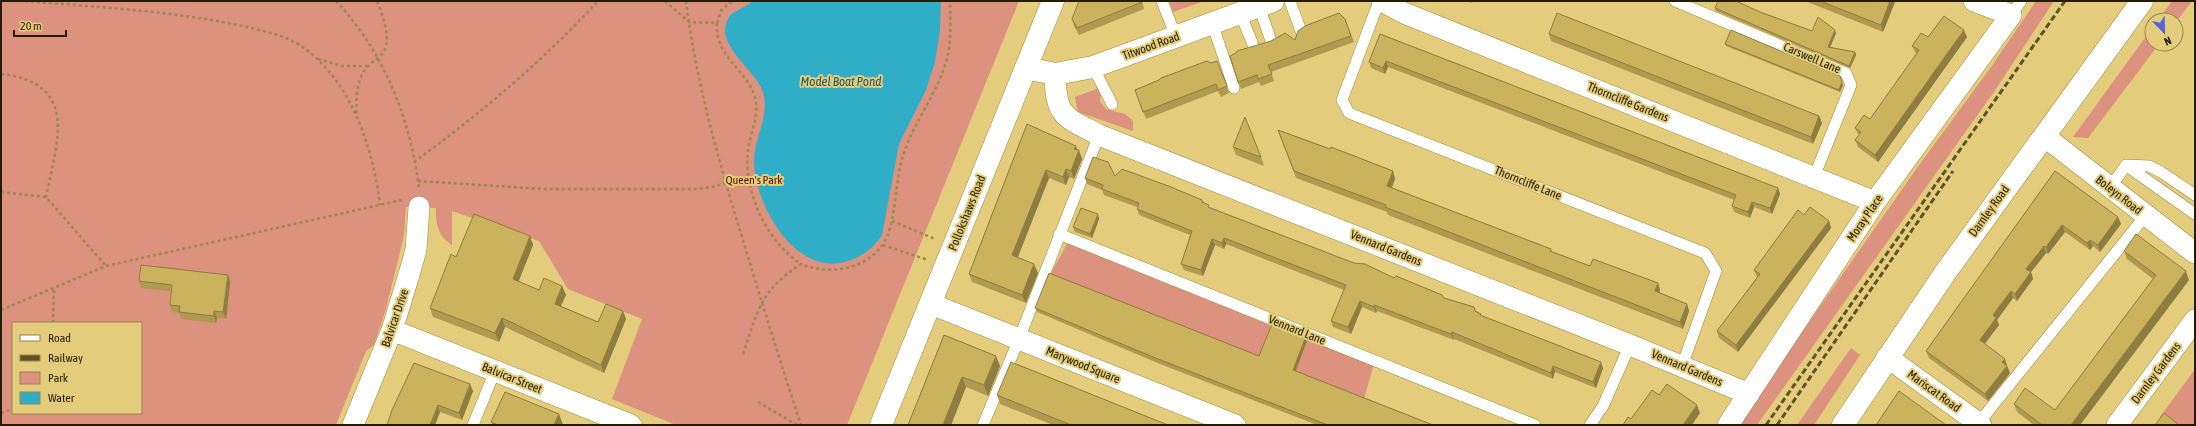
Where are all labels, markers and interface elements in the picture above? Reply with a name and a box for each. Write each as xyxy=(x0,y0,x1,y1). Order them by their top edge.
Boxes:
scale bar xyxy=(14,12,66,38)
north arrow xyxy=(2144,12,2184,52)
text: 20 m xyxy=(20,19,42,33)
street label: Titwood Road xyxy=(1121,29,1181,63)
text: N xyxy=(2163,34,2173,48)
street label: Carswell Lane xyxy=(1781,40,1843,76)
water label: Model Boat Pond xyxy=(801,74,881,89)
street label: Thorncliffe Gardens xyxy=(1585,79,1671,125)
street label: Thorncliffe Lane xyxy=(1492,163,1564,203)
park label: Queen's Park xyxy=(725,173,783,187)
street label: Pollokshaws Road xyxy=(945,173,989,253)
street label: Boleyn Road xyxy=(2093,173,2145,217)
street label: Darnley Road xyxy=(1966,183,2012,239)
street label: Moray Place xyxy=(1844,192,1886,244)
street label: Vennard Gardens xyxy=(1348,227,1424,269)
street label: Balvicar Drive xyxy=(379,287,411,349)
street label: Vennard Lane xyxy=(1266,312,1328,348)
legend xyxy=(12,322,142,414)
text: Road xyxy=(48,331,71,345)
street label: Darnley Gardens xyxy=(2128,340,2184,406)
street label: Marywood Square xyxy=(1044,344,1122,386)
street label: Vennard Gardens xyxy=(1649,347,1725,389)
text: Railway xyxy=(48,351,83,365)
street label: Balvicar Street xyxy=(480,360,545,397)
street label: Mariscat Road xyxy=(1905,367,1963,415)
text: Park xyxy=(48,371,69,385)
text: Water xyxy=(48,391,75,405)

